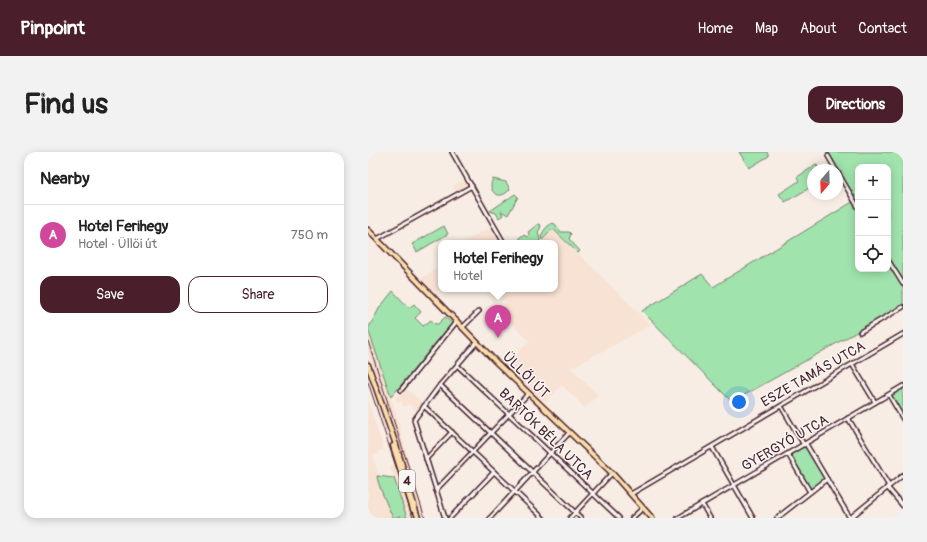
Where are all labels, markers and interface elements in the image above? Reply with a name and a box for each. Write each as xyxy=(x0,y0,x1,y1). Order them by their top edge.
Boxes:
text: Pinpoint xyxy=(20,16,85,40)
text: Home xyxy=(698,20,733,37)
text: Map xyxy=(755,20,778,37)
text: About xyxy=(800,20,836,37)
text: Contact xyxy=(858,20,907,37)
button: Directions xyxy=(808,86,903,123)
text: Find us xyxy=(24,87,108,122)
north arrow xyxy=(807,164,843,200)
map controls xyxy=(855,164,891,272)
button: + xyxy=(855,164,891,200)
text: Nearby xyxy=(40,168,89,189)
button: − xyxy=(855,200,891,236)
text: Hotel Ferihegy xyxy=(78,217,168,236)
text: A xyxy=(49,227,57,243)
text: 750 m xyxy=(291,227,328,243)
text: Hotel · Üllői út xyxy=(78,236,157,252)
button: locate xyxy=(855,236,891,272)
popup xyxy=(438,240,558,292)
text: Hotel Ferihegy xyxy=(453,249,543,268)
text: Hotel xyxy=(453,268,483,284)
button: Save xyxy=(40,276,180,313)
button: Share xyxy=(188,276,328,313)
pin: A xyxy=(485,305,511,338)
street label: ESZE TAMÁS UTCA xyxy=(757,336,868,411)
street label: ÜLLŐI ÚT xyxy=(499,347,554,402)
street label: BARTÓK BÉLA UTCA xyxy=(495,384,597,483)
your location xyxy=(729,392,749,412)
street label: GYERGYÓ UTCA xyxy=(738,410,831,475)
road number: 4 xyxy=(399,470,415,492)

